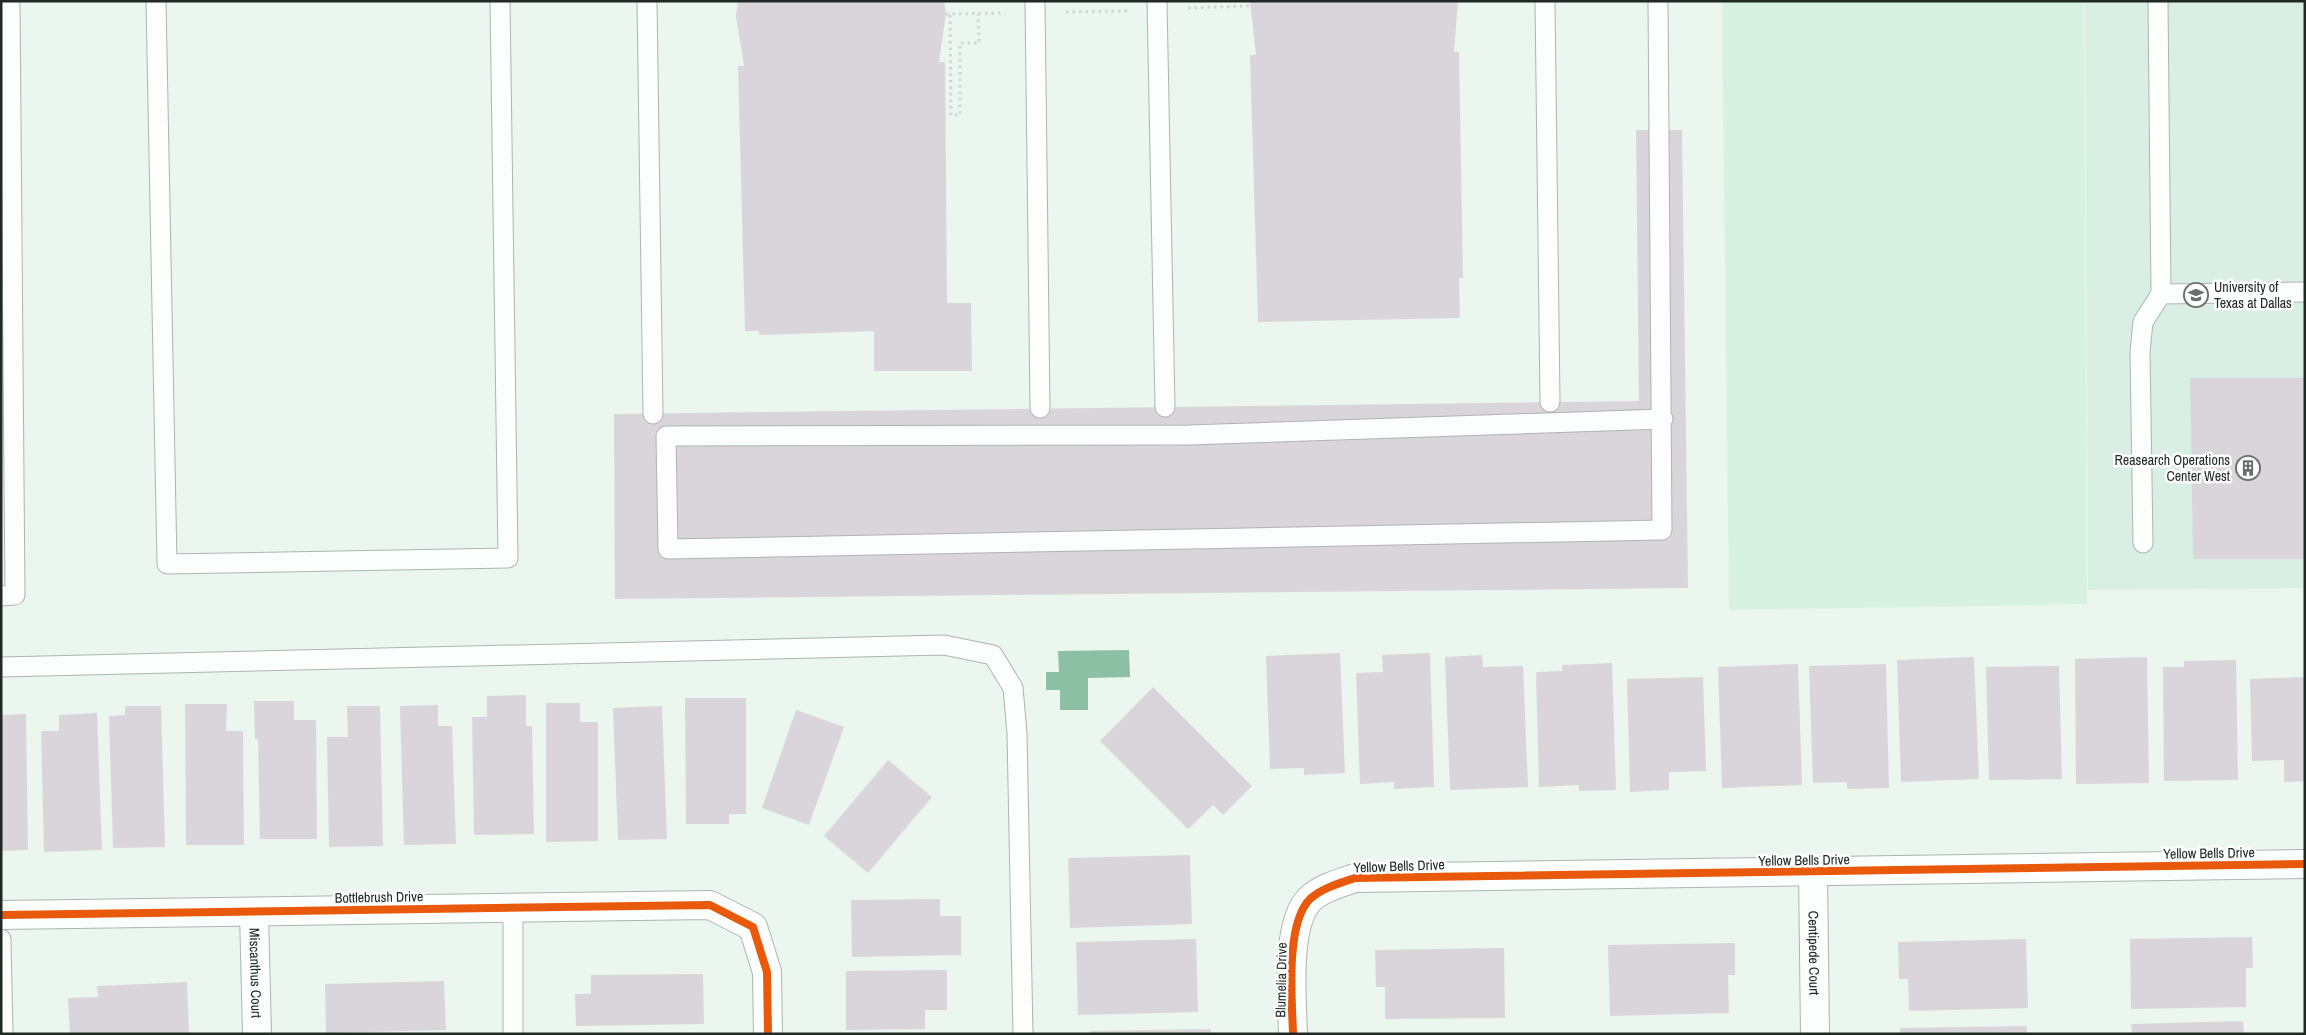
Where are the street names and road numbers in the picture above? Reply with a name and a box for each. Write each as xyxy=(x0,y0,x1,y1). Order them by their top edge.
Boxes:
street label: Yellow Bells Drive xyxy=(2163,843,2255,863)
street label: Yellow Bells Drive xyxy=(1758,850,1850,870)
street label: Yellow Bells Drive xyxy=(1353,855,1445,877)
street label: Bottlebrush Drive xyxy=(334,887,424,907)
street label: Centipede Court xyxy=(1804,911,1824,995)
street label: Miscanthus Court xyxy=(245,928,266,1018)
street label: Blumelia Drive xyxy=(1271,942,1291,1018)

